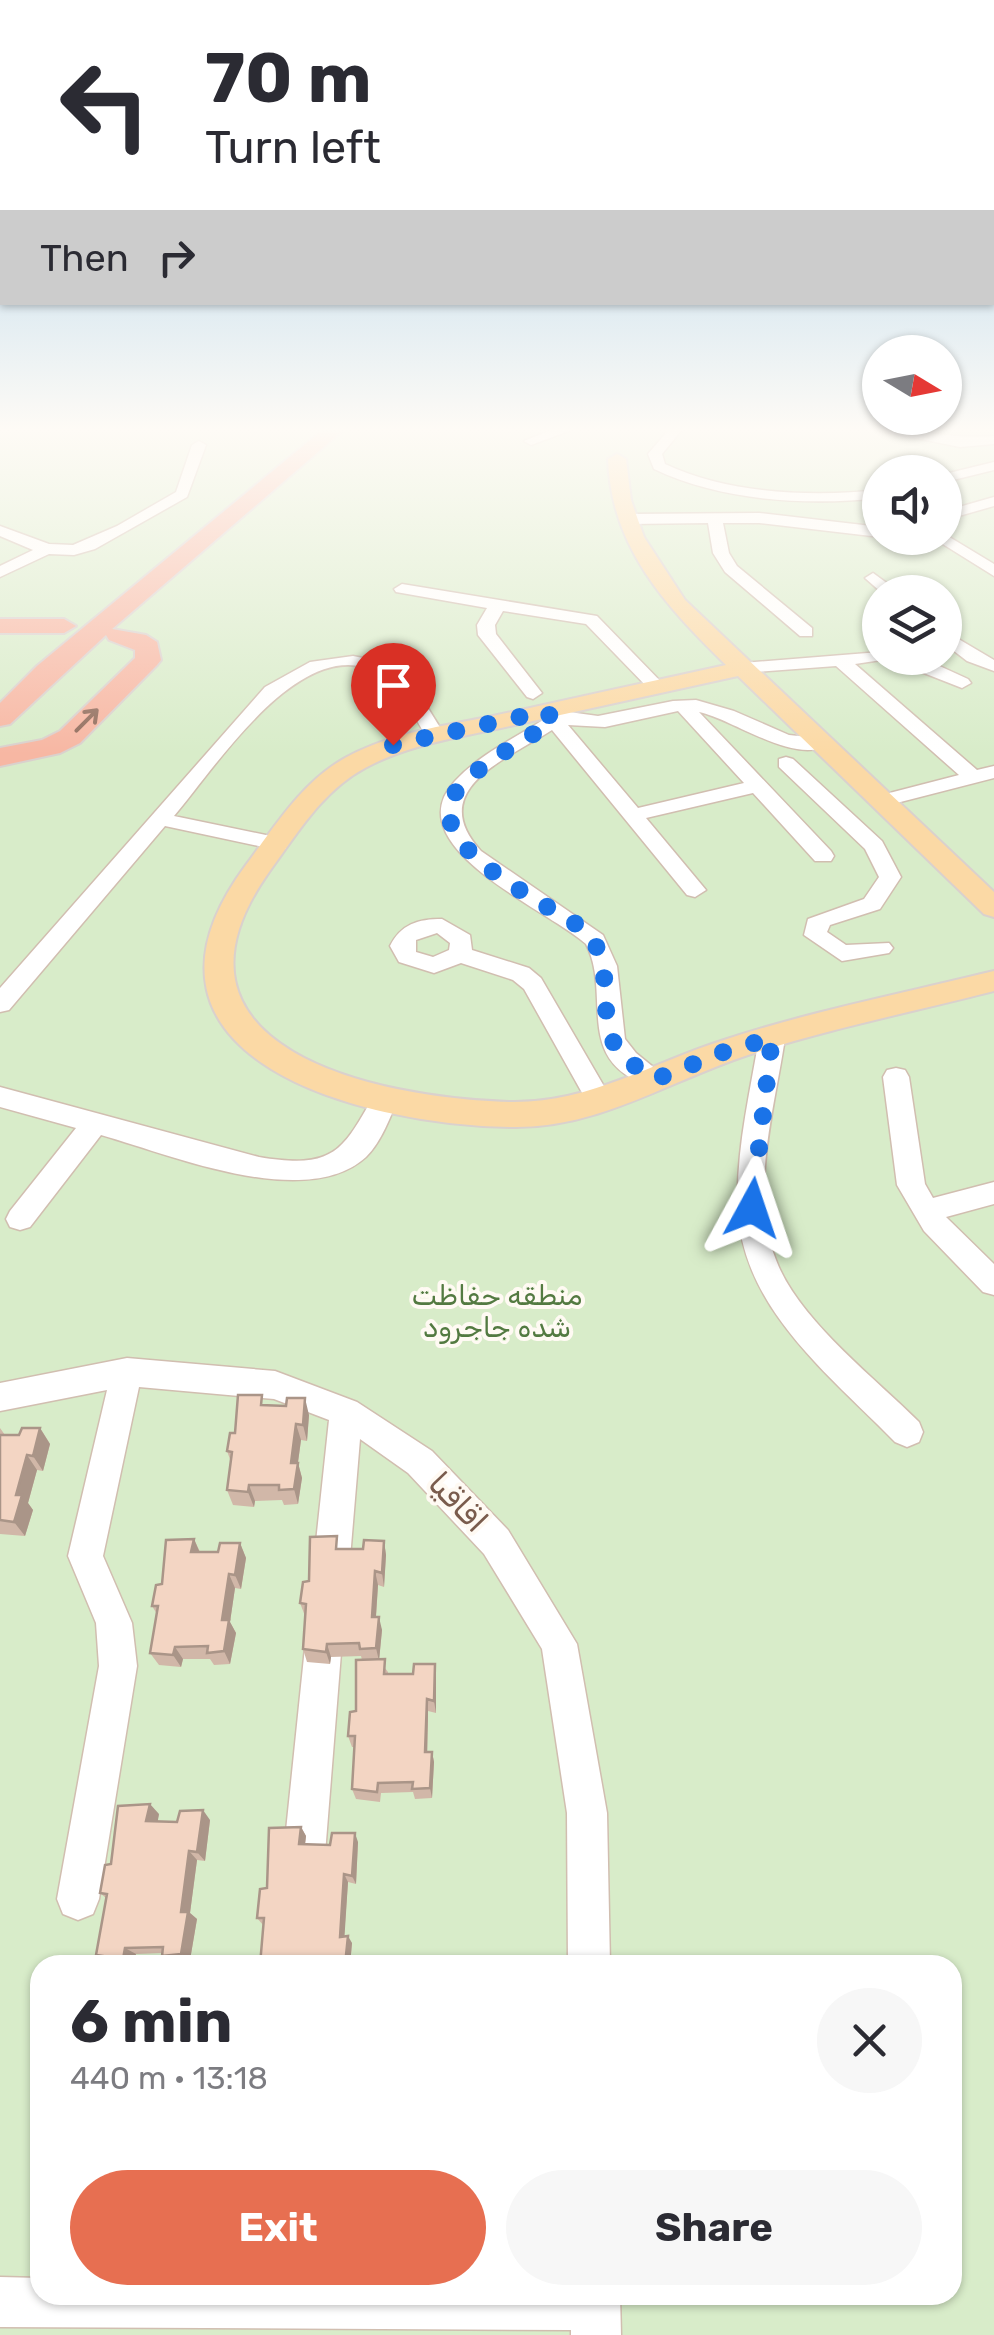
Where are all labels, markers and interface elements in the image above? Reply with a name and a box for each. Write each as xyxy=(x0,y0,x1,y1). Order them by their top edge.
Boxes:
text: 70 m xyxy=(205,37,372,120)
icon: left xyxy=(40,40,170,170)
text: Turn left xyxy=(205,121,381,174)
icon: right xyxy=(149,230,204,285)
text: Then xyxy=(40,235,129,281)
north arrow xyxy=(862,335,962,435)
map controls xyxy=(862,335,962,675)
button: sound xyxy=(862,455,962,555)
button: layers xyxy=(862,575,962,675)
pin xyxy=(351,643,436,746)
icon: arrive xyxy=(366,658,421,713)
one-way arrow xyxy=(75,709,99,733)
position arrow xyxy=(700,1156,804,1260)
park label: منطقه حفاظت شده جاجرود xyxy=(412,1279,583,1344)
street label: اقاقیا xyxy=(421,1464,495,1540)
text: 6 min xyxy=(70,1986,233,2057)
button: close xyxy=(817,1988,922,2093)
text: 440 m · 13:18 xyxy=(70,2059,268,2097)
button: Exit xyxy=(70,2170,486,2285)
button: Share xyxy=(506,2170,922,2285)

